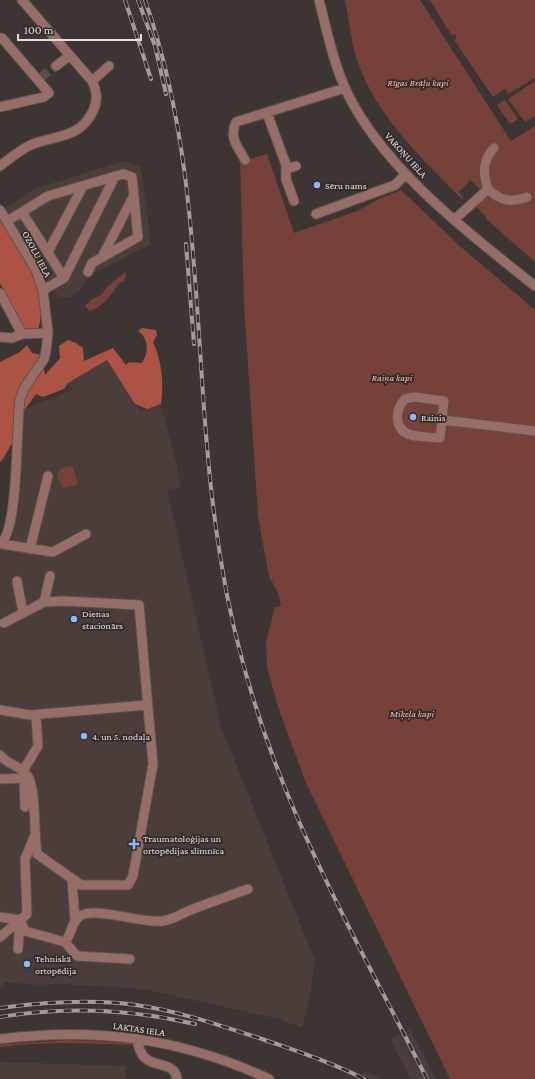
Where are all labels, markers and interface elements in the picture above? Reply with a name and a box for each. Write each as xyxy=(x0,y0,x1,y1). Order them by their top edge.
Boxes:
scale bar xyxy=(18,16,141,42)
text: 100 m xyxy=(24,23,54,37)
park label: Rīgas Brāļu kapi xyxy=(387,77,449,89)
street label: VAROŅU IELA xyxy=(382,130,429,181)
marker: Sēru nams xyxy=(312,180,322,190)
place label: Sēru nams xyxy=(325,180,367,191)
street label: OZOLU IELA xyxy=(20,229,54,279)
park label: Raiņa kapi xyxy=(372,372,413,384)
marker: Rainis xyxy=(408,412,418,422)
place label: Rainis xyxy=(421,412,446,423)
place label: Dienas stacionārs xyxy=(82,608,123,631)
marker: Dienas stacionārs xyxy=(69,614,79,624)
park label: Miķeļa kapi xyxy=(389,708,435,720)
marker: 4. un 5. nodaļa xyxy=(79,731,89,741)
place label: 4. un 5. nodaļa xyxy=(92,731,150,743)
place label: Traumatoloģijas un ortopēdijas slimnīca xyxy=(143,833,224,857)
marker: Traumatoloģijas un ortopēdijas slimnīca xyxy=(128,838,140,850)
place label: Tehniskā ortopēdija xyxy=(35,953,77,977)
marker: Tehniskā ortopēdija xyxy=(22,959,32,969)
street label: LAKTAS IELA xyxy=(112,1020,166,1038)

